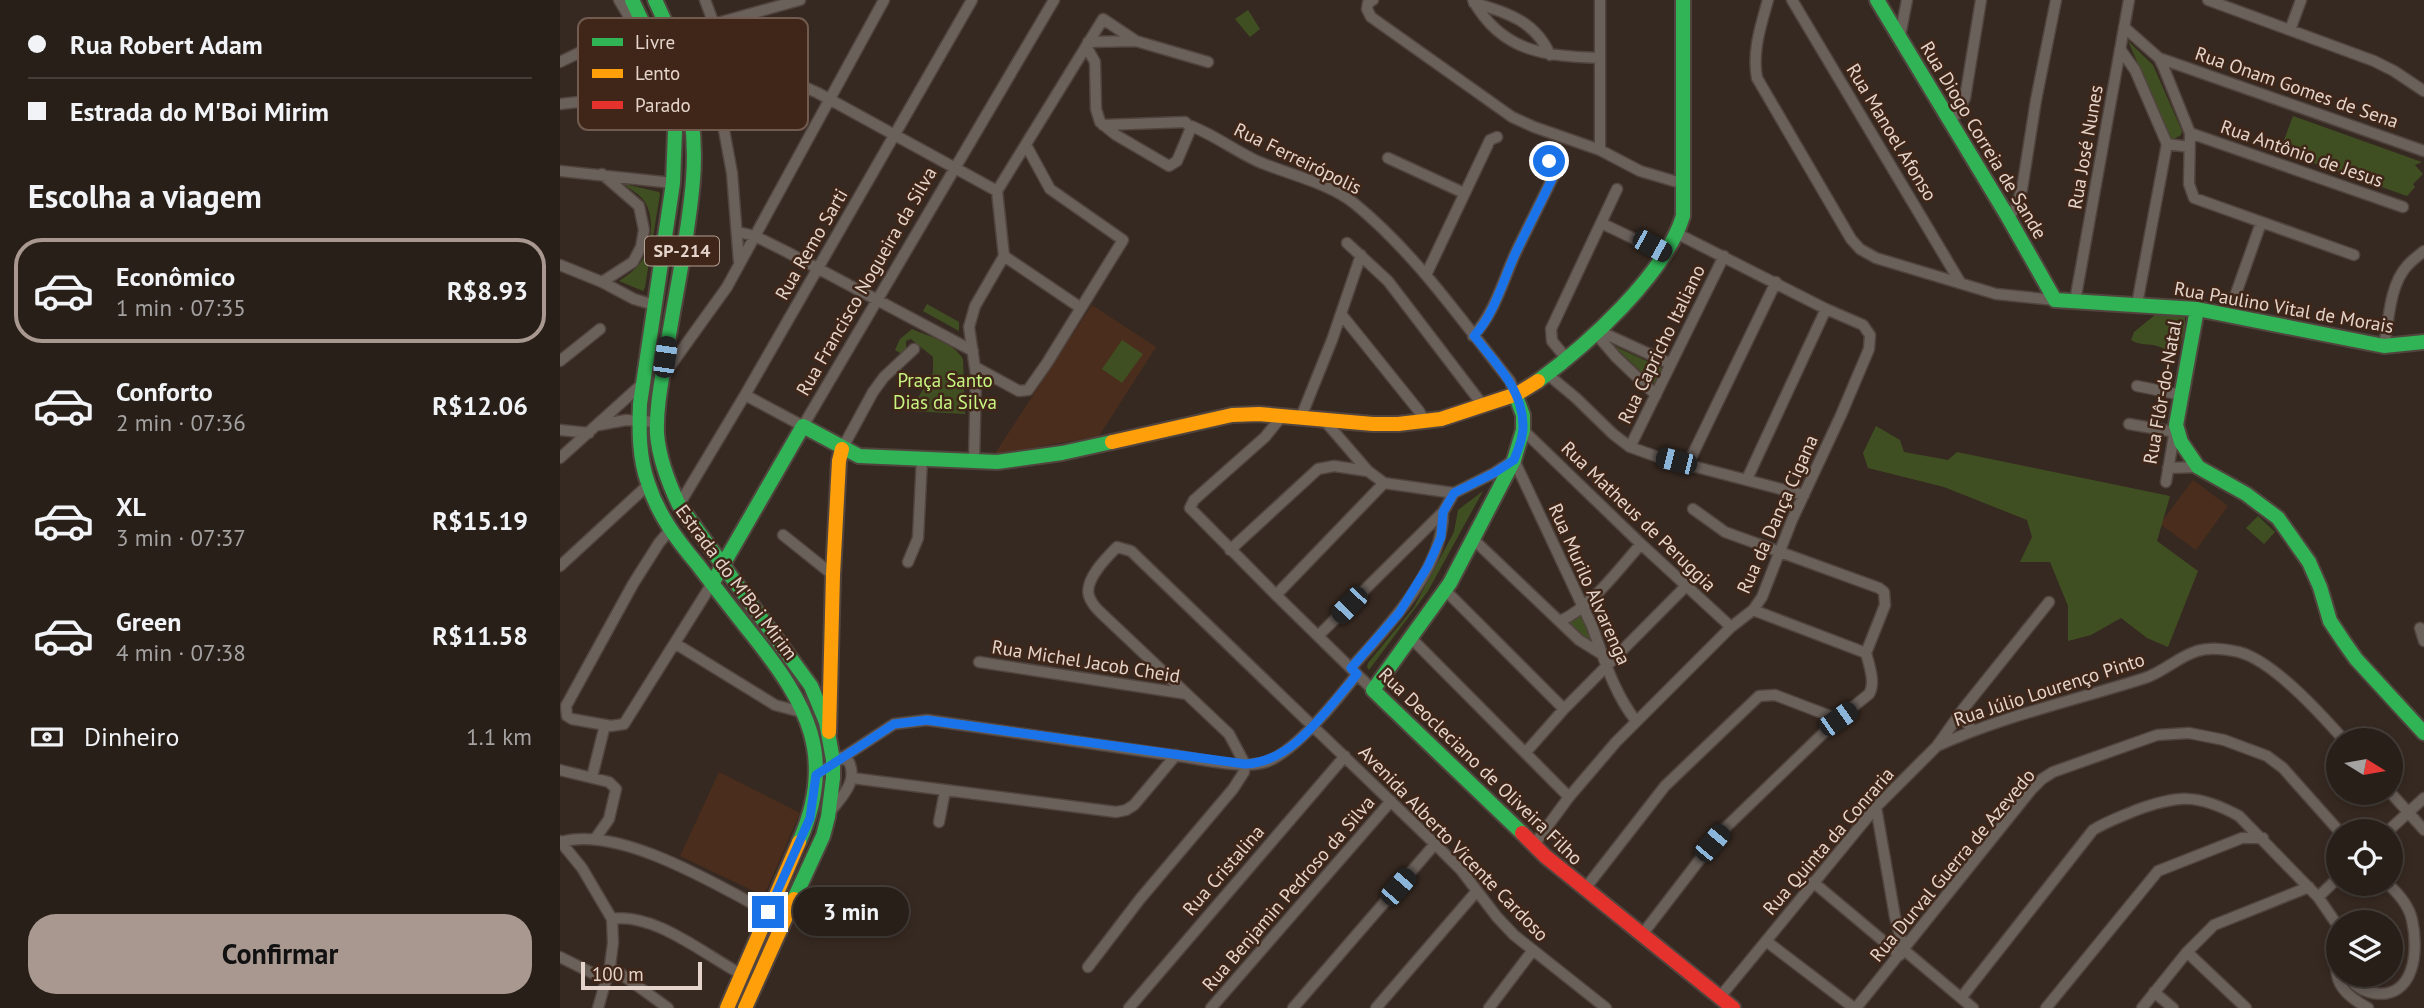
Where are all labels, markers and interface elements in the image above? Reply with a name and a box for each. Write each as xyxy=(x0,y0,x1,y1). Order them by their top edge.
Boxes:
legend xyxy=(578,18,808,130)
text: Rua Robert Adam xyxy=(70,28,263,61)
text: Livre xyxy=(635,30,675,54)
street label: Rua Diogo Correia de Sande xyxy=(1915,37,2053,243)
street label: Rua Onam Gomes de Sena xyxy=(2192,41,2402,133)
street label: Rua Manoel Afonso xyxy=(1841,59,1943,205)
text: Lento xyxy=(635,61,680,85)
street label: Rua José Nunes xyxy=(2062,83,2108,211)
text: Parado xyxy=(635,93,691,117)
text: Estrada do M'Boi Mirim xyxy=(70,95,329,128)
street label: Rua Antônio de Jesus xyxy=(2218,114,2386,192)
street label: Rua Ferreirópolis xyxy=(1230,117,1366,199)
route start xyxy=(1533,145,1565,177)
street label: Rua Francisco Nogueira da Silva xyxy=(791,162,941,400)
text: Escolha a viagem xyxy=(28,175,262,217)
street label: Rua Remo Sarti xyxy=(769,184,853,304)
car xyxy=(1629,227,1676,265)
road number: SP-214 xyxy=(645,236,719,265)
icon: car xyxy=(32,259,95,322)
text: Econômico xyxy=(116,260,235,293)
street label: Rua Capricho Italiano xyxy=(1612,261,1710,427)
text: R$8.93 xyxy=(447,274,528,307)
street label: Rua Paulino Vital de Morais xyxy=(2172,276,2396,338)
text: 1 min · 07:35 xyxy=(116,293,246,322)
street label: Rua Flôr-do-Natal xyxy=(2138,318,2187,466)
car xyxy=(652,335,679,379)
park label: Praça Santo Dias da Silva xyxy=(893,368,997,414)
icon: car xyxy=(32,374,95,437)
text: Conforto xyxy=(116,375,213,408)
text: R$12.06 xyxy=(432,389,528,422)
text: 2 min · 07:36 xyxy=(116,408,246,437)
street label: Rua da Dança Cigana xyxy=(1731,431,1823,597)
street label: Rua Matheus de Peruggia xyxy=(1556,436,1722,596)
car xyxy=(1654,446,1699,476)
icon: car xyxy=(32,489,95,552)
text: XL xyxy=(116,490,146,523)
street label: Estrada do M'Boi Mirim xyxy=(671,500,803,664)
street label: Rua Murilo Alvarenga xyxy=(1544,500,1636,668)
text: R$15.19 xyxy=(432,504,528,537)
text: 3 min · 07:37 xyxy=(116,523,246,552)
car xyxy=(1327,583,1372,627)
icon: car xyxy=(32,604,95,667)
text: Green xyxy=(116,605,181,638)
text: R$11.58 xyxy=(432,619,528,652)
street label: Rua Michel Jacob Cheid xyxy=(990,634,1182,688)
text: 4 min · 07:38 xyxy=(116,638,246,667)
street label: Rua Júlio Lourenço Pinto xyxy=(1951,647,2147,731)
street label: Rua Deocleciano de Oliveira Filho xyxy=(1374,662,1588,870)
car xyxy=(1815,698,1862,740)
icon: cash xyxy=(28,718,66,756)
text: Dinheiro xyxy=(84,720,179,753)
text: 1.1 km xyxy=(466,722,532,751)
north arrow xyxy=(2326,728,2403,805)
map controls xyxy=(2326,728,2403,987)
street label: Avenida Alberto Vicente Cardoso xyxy=(1354,740,1554,946)
street label: Rua Quinta da Conraria xyxy=(1757,762,1899,920)
street label: Rua Durval Guerra de Azevedo xyxy=(1864,764,2040,966)
street label: Rua Benjamin Pedroso da Silva xyxy=(1197,790,1379,996)
button: locate xyxy=(2326,819,2403,896)
street label: Rua Cristalina xyxy=(1177,820,1269,920)
car xyxy=(1691,820,1734,866)
car xyxy=(1377,864,1420,910)
callout: 3 min xyxy=(792,888,908,936)
route end xyxy=(752,896,784,928)
text: 3 min xyxy=(823,897,879,926)
button: layers xyxy=(2326,910,2403,987)
button: Confirmar xyxy=(28,914,532,994)
scale bar xyxy=(581,959,702,991)
text: 100 m xyxy=(592,962,644,986)

